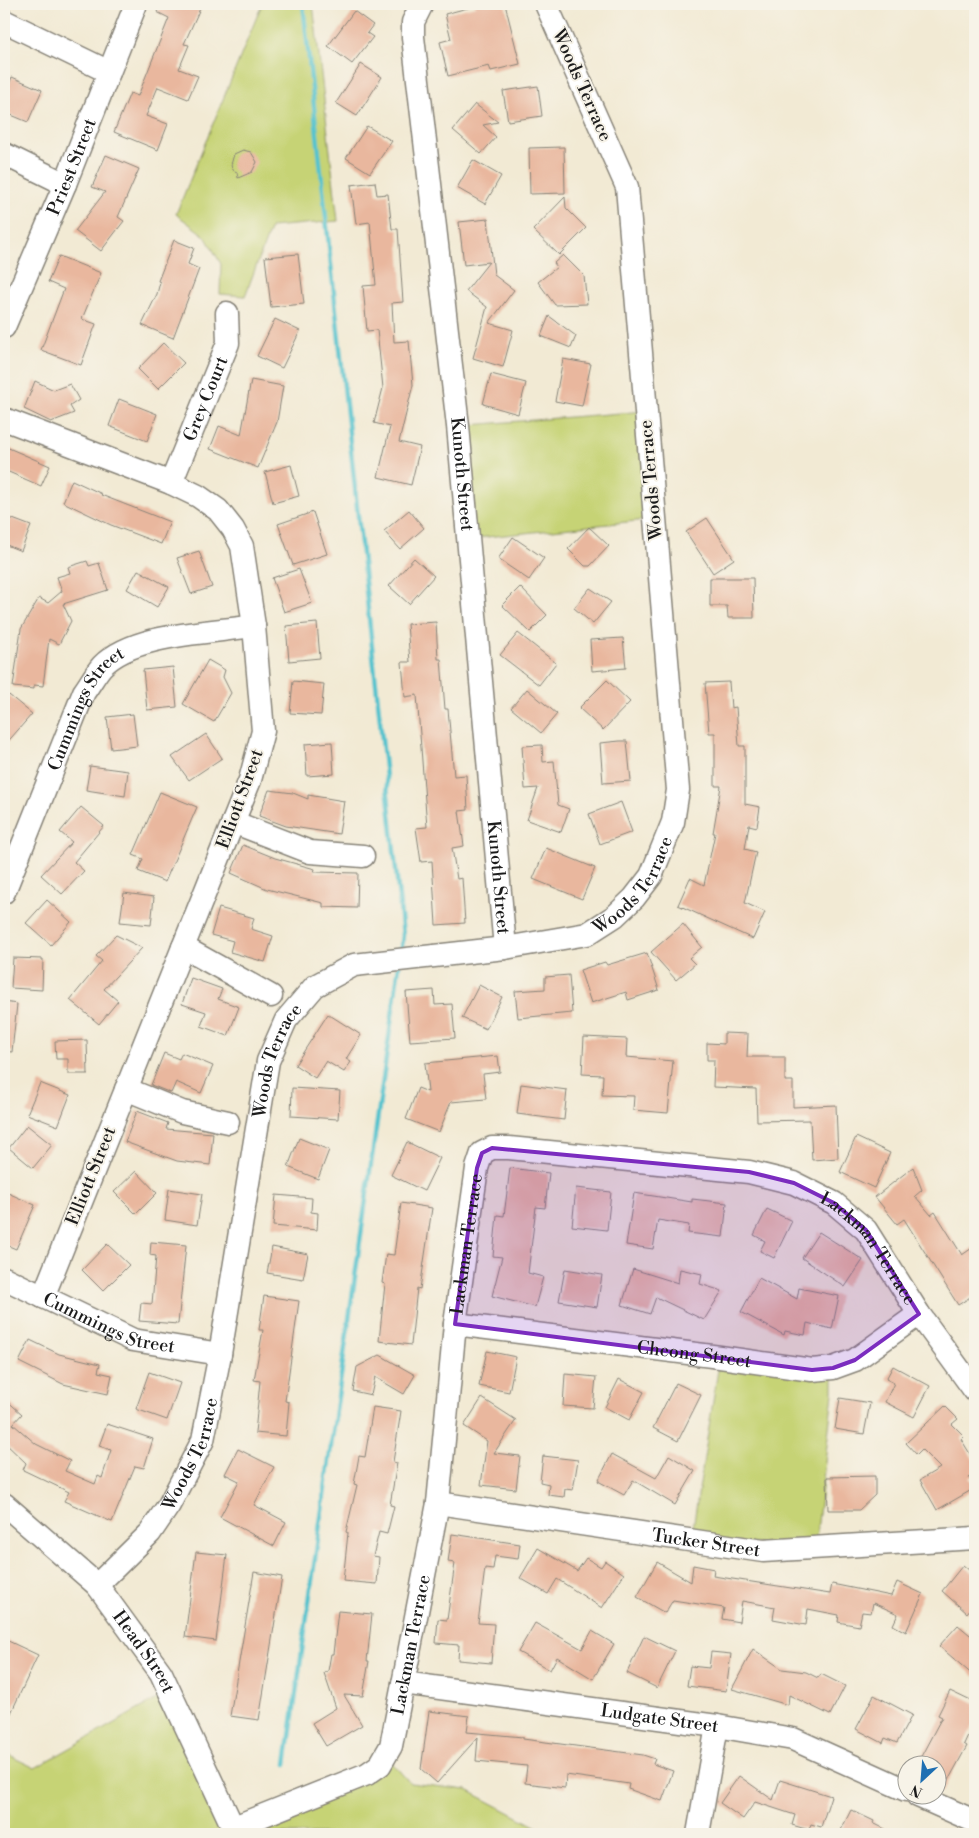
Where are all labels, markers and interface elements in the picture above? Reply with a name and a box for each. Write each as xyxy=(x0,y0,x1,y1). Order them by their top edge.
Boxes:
street label: Woods Terrace xyxy=(547,24,617,145)
street label: Priest Street xyxy=(42,114,102,219)
street label: Grey Court xyxy=(178,352,233,445)
street label: Kunoth Street xyxy=(446,416,479,533)
street label: Woods Terrace xyxy=(634,419,668,542)
street label: Cummings Street xyxy=(42,641,128,774)
street label: Elliott Street xyxy=(211,745,269,852)
street label: Kunoth Street xyxy=(482,819,515,936)
street label: Woods Terrace xyxy=(587,833,678,939)
street label: Woods Terrace xyxy=(247,998,307,1120)
street label: Elliott Street xyxy=(61,1123,121,1229)
street label: Lackman Terrace xyxy=(445,1172,488,1316)
street label: Lackman Terrace xyxy=(816,1186,922,1309)
street label: Cummings Street xyxy=(39,1287,177,1358)
street label: Cheong Street xyxy=(636,1335,753,1373)
street label: Woods Terrace xyxy=(156,1396,223,1515)
street label: Tucker Street xyxy=(650,1523,762,1562)
street label: Lackman Terrace xyxy=(386,1573,435,1717)
street label: Head Street xyxy=(108,1606,180,1697)
street label: Ludgate Street xyxy=(599,1699,721,1738)
north arrow xyxy=(896,1756,946,1806)
text: N xyxy=(908,1780,926,1801)

